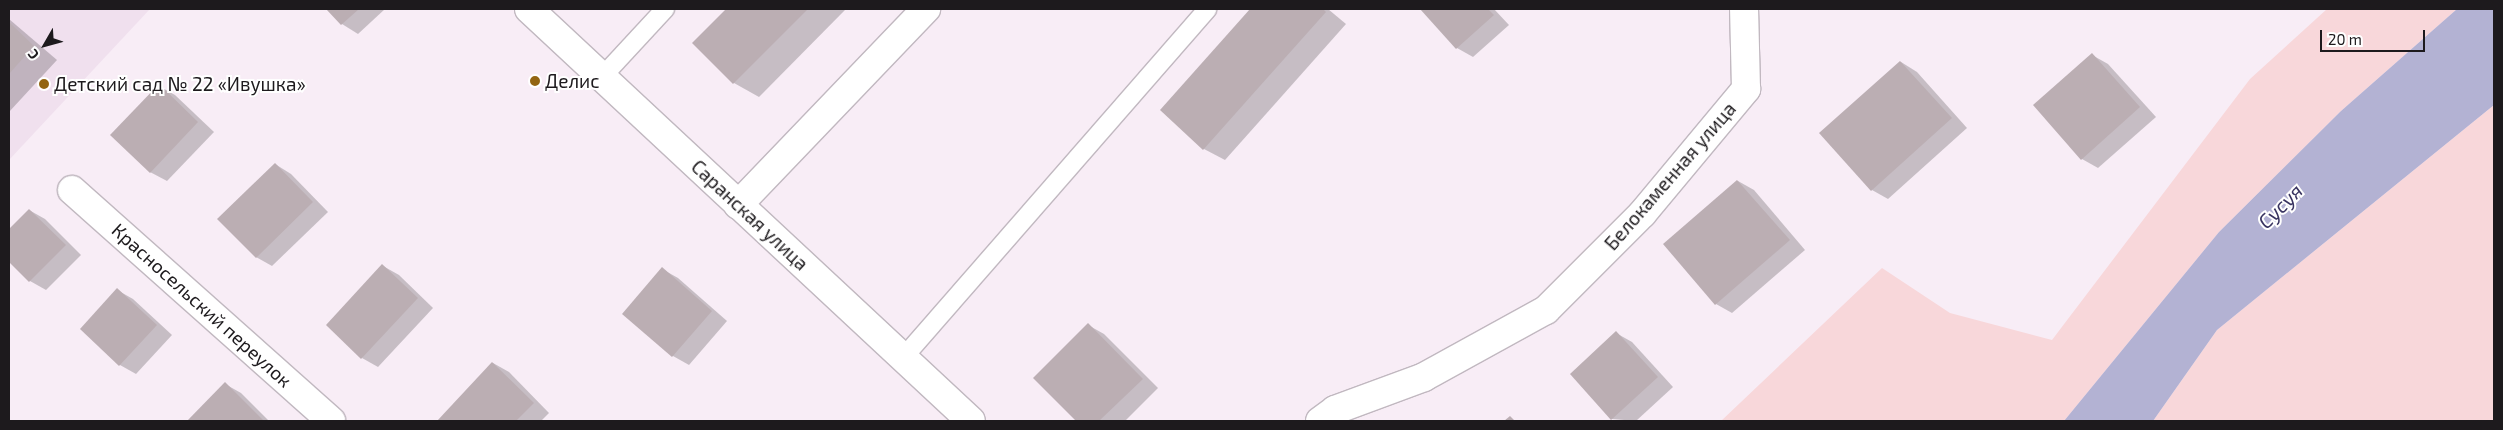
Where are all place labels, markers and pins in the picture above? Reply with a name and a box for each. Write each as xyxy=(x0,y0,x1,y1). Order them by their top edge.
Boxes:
place label: Делис xyxy=(545,70,600,92)
place label: Детский сад № 22 «Ивушка» xyxy=(54,73,306,95)
marker: Делис xyxy=(529,75,541,87)
marker: Детский сад № 22 «Ивушка» xyxy=(38,78,50,90)

